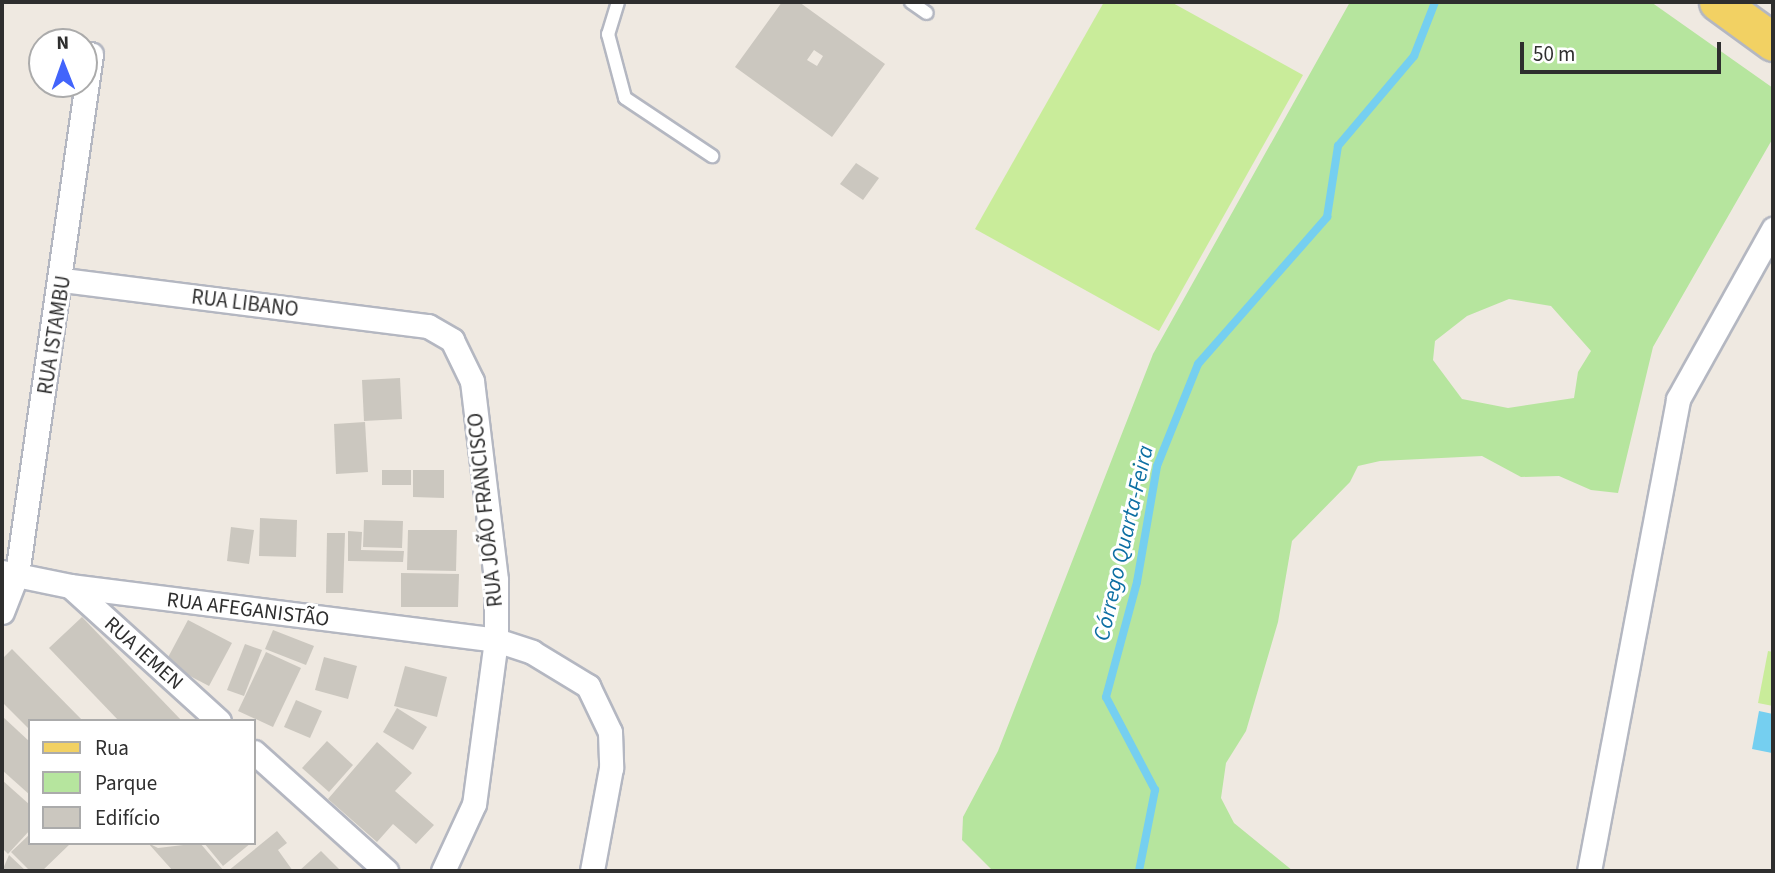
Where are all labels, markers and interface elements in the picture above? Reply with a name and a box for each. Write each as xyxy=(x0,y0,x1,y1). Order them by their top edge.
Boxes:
north arrow xyxy=(28,28,98,98)
scale bar xyxy=(1523,28,1724,72)
text: N xyxy=(56,30,69,57)
text: 50 m xyxy=(1533,39,1575,69)
street label: RUA ISTAMBU xyxy=(32,274,76,396)
street label: RUA LIBANO xyxy=(190,284,300,322)
street label: RUA JOÃO FRANCISCO xyxy=(462,412,508,608)
water label: Córrego Quarta-Feira xyxy=(1088,443,1160,643)
street label: RUA AFEGANISTÃO xyxy=(165,587,331,631)
street label: RUA IEMEN xyxy=(99,611,189,695)
legend xyxy=(28,719,256,845)
text: Rua xyxy=(95,733,129,763)
text: Parque xyxy=(95,768,157,798)
text: Edifício xyxy=(95,803,160,833)

